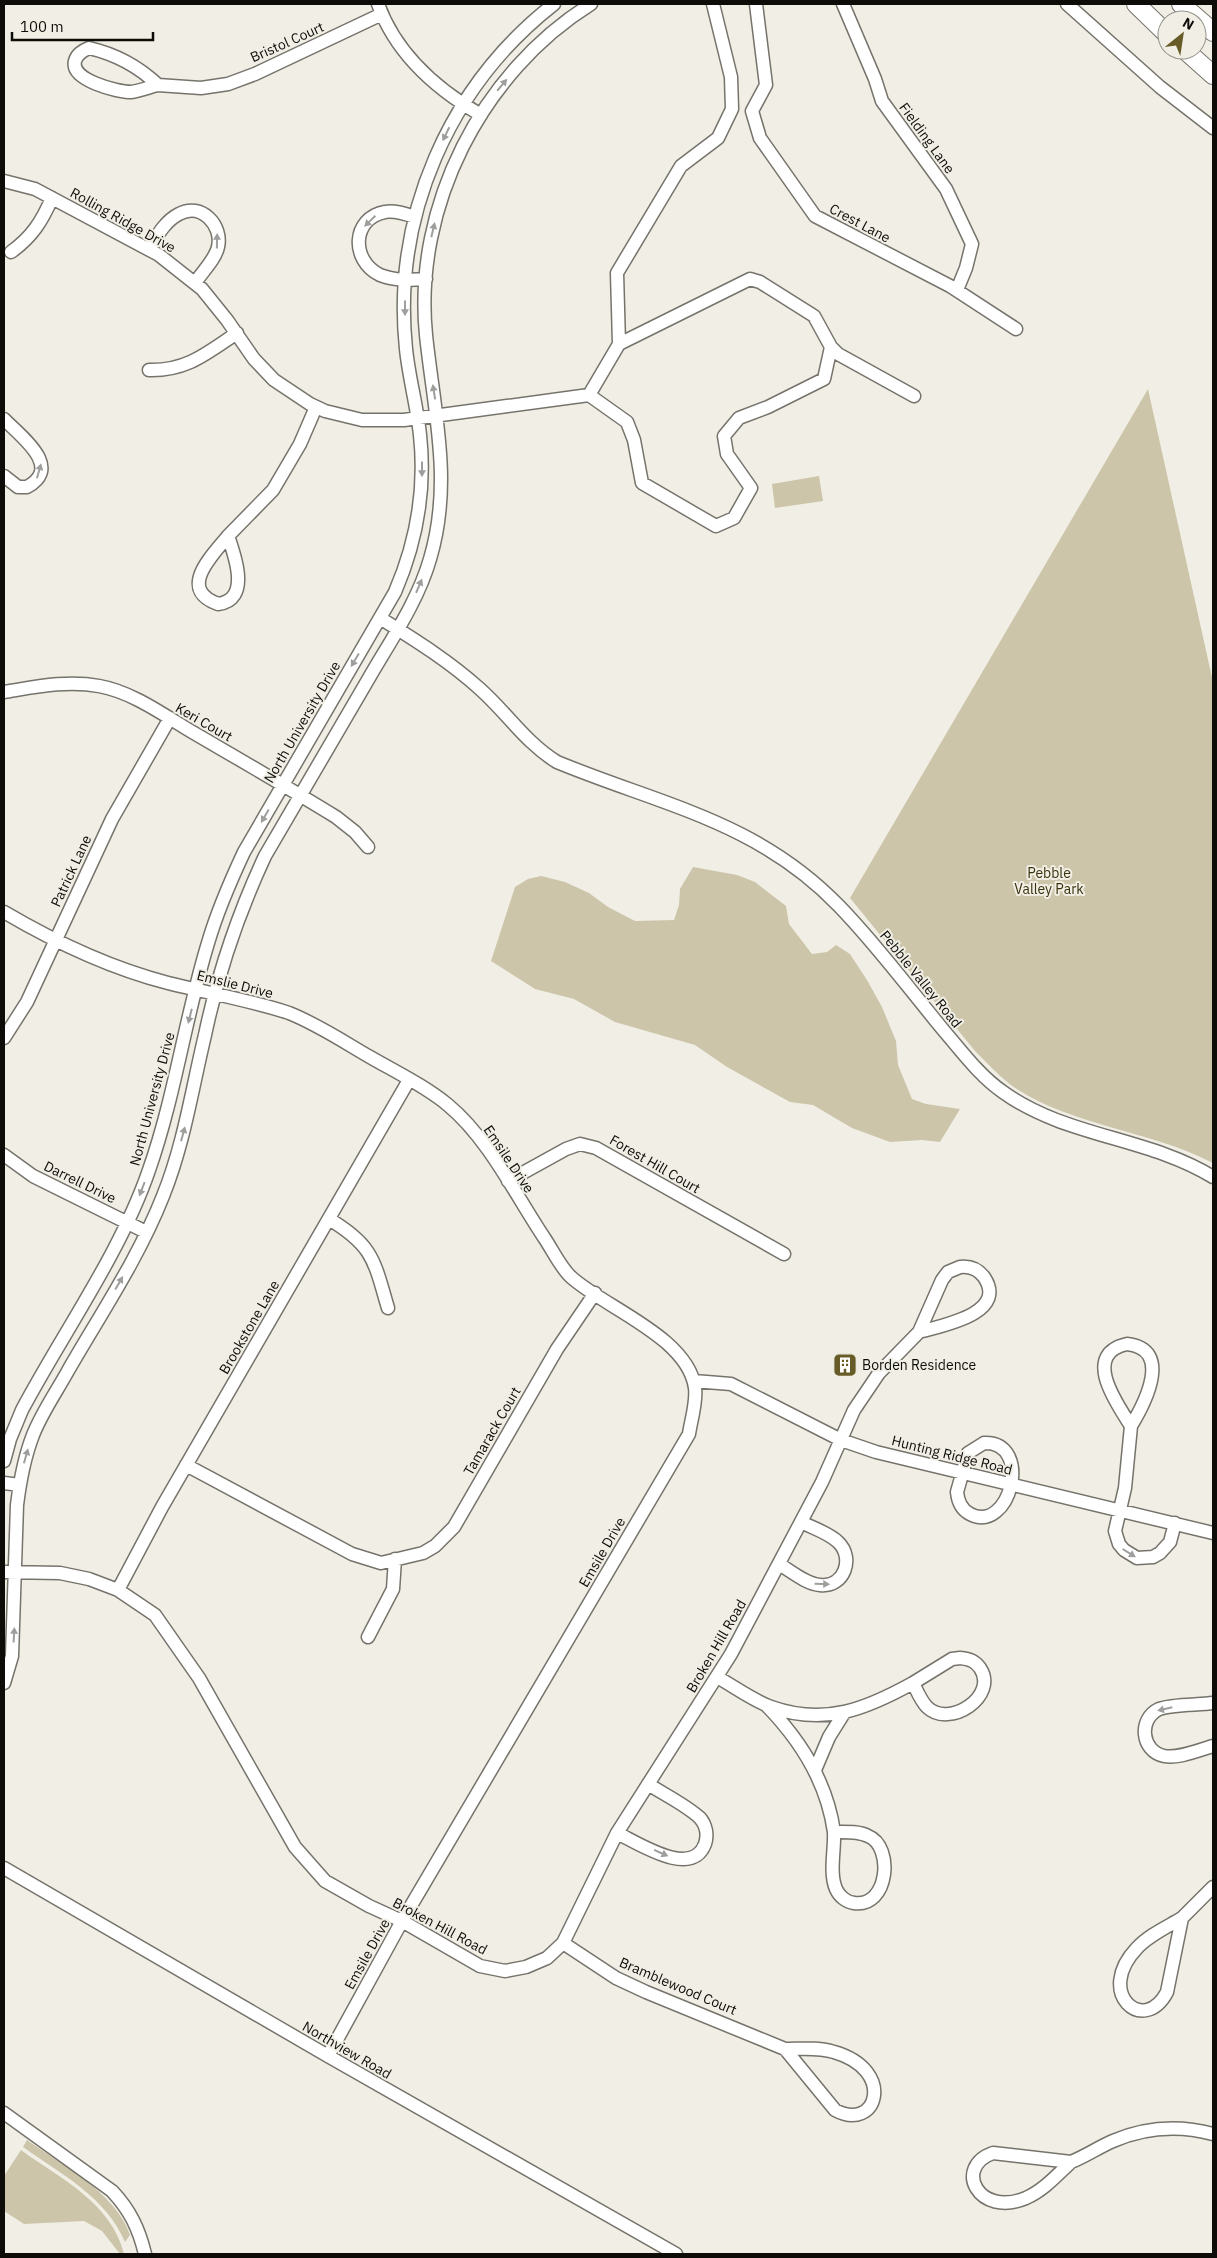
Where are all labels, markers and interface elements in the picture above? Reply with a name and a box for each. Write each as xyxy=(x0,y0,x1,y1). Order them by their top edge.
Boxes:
scale bar xyxy=(12,10,154,42)
north arrow xyxy=(1157,10,1207,60)
text: N xyxy=(1180,13,1197,34)
text: 100 m xyxy=(20,17,64,36)
street label: Bristol Court xyxy=(247,18,327,66)
one-way arrow xyxy=(497,79,508,92)
street label: Fielding Lane xyxy=(895,99,959,177)
one-way arrow xyxy=(442,127,450,141)
street label: Rolling Ridge Drive xyxy=(67,184,179,257)
street label: Crest Lane xyxy=(826,199,894,247)
one-way arrow xyxy=(364,215,376,227)
one-way arrow xyxy=(429,223,437,238)
one-way arrow xyxy=(214,232,222,248)
one-way arrow xyxy=(401,300,409,316)
one-way arrow xyxy=(430,383,438,399)
one-way arrow xyxy=(418,461,426,477)
one-way arrow xyxy=(36,463,44,478)
one-way arrow xyxy=(416,579,424,593)
one-way arrow xyxy=(350,653,359,666)
street label: North University Drive xyxy=(260,658,344,786)
street label: Keri Court xyxy=(172,699,236,746)
one-way arrow xyxy=(260,809,269,822)
street label: Patrick Lane xyxy=(47,832,96,910)
park label: Pebble Valley Park xyxy=(1014,864,1084,898)
street label: Pebble Valley Road xyxy=(876,927,966,1031)
street label: Emslie Drive xyxy=(195,966,275,1002)
one-way arrow xyxy=(186,1008,194,1023)
street label: North University Drive xyxy=(125,1030,179,1168)
street label: Emsile Drive xyxy=(480,1122,538,1197)
one-way arrow xyxy=(179,1126,187,1141)
street label: Forest Hill Court xyxy=(606,1131,704,1197)
street label: Darrell Drive xyxy=(41,1157,119,1207)
one-way arrow xyxy=(138,1182,146,1197)
one-way arrow xyxy=(115,1276,124,1289)
street label: Brookstone Lane xyxy=(215,1277,283,1377)
building icon: Borden Residence xyxy=(832,1352,858,1378)
place label: Borden Residence xyxy=(862,1356,977,1374)
street label: Tamarack Court xyxy=(459,1384,525,1478)
street label: Hunting Ridge Road xyxy=(890,1431,1014,1479)
one-way arrow xyxy=(23,1449,31,1464)
street label: Emsile Drive xyxy=(575,1513,629,1590)
one-way arrow xyxy=(1123,1548,1136,1557)
one-way arrow xyxy=(815,1580,831,1588)
street label: Broken Hill Road xyxy=(682,1596,750,1696)
one-way arrow xyxy=(10,1627,18,1643)
one-way arrow xyxy=(1157,1705,1173,1713)
one-way arrow xyxy=(654,1850,668,1858)
street label: Broken Hill Road xyxy=(390,1894,490,1958)
street label: Emsile Drive xyxy=(340,1915,394,1992)
street label: Bramblewood Court xyxy=(617,1953,740,2019)
street label: Northview Road xyxy=(299,2017,395,2083)

